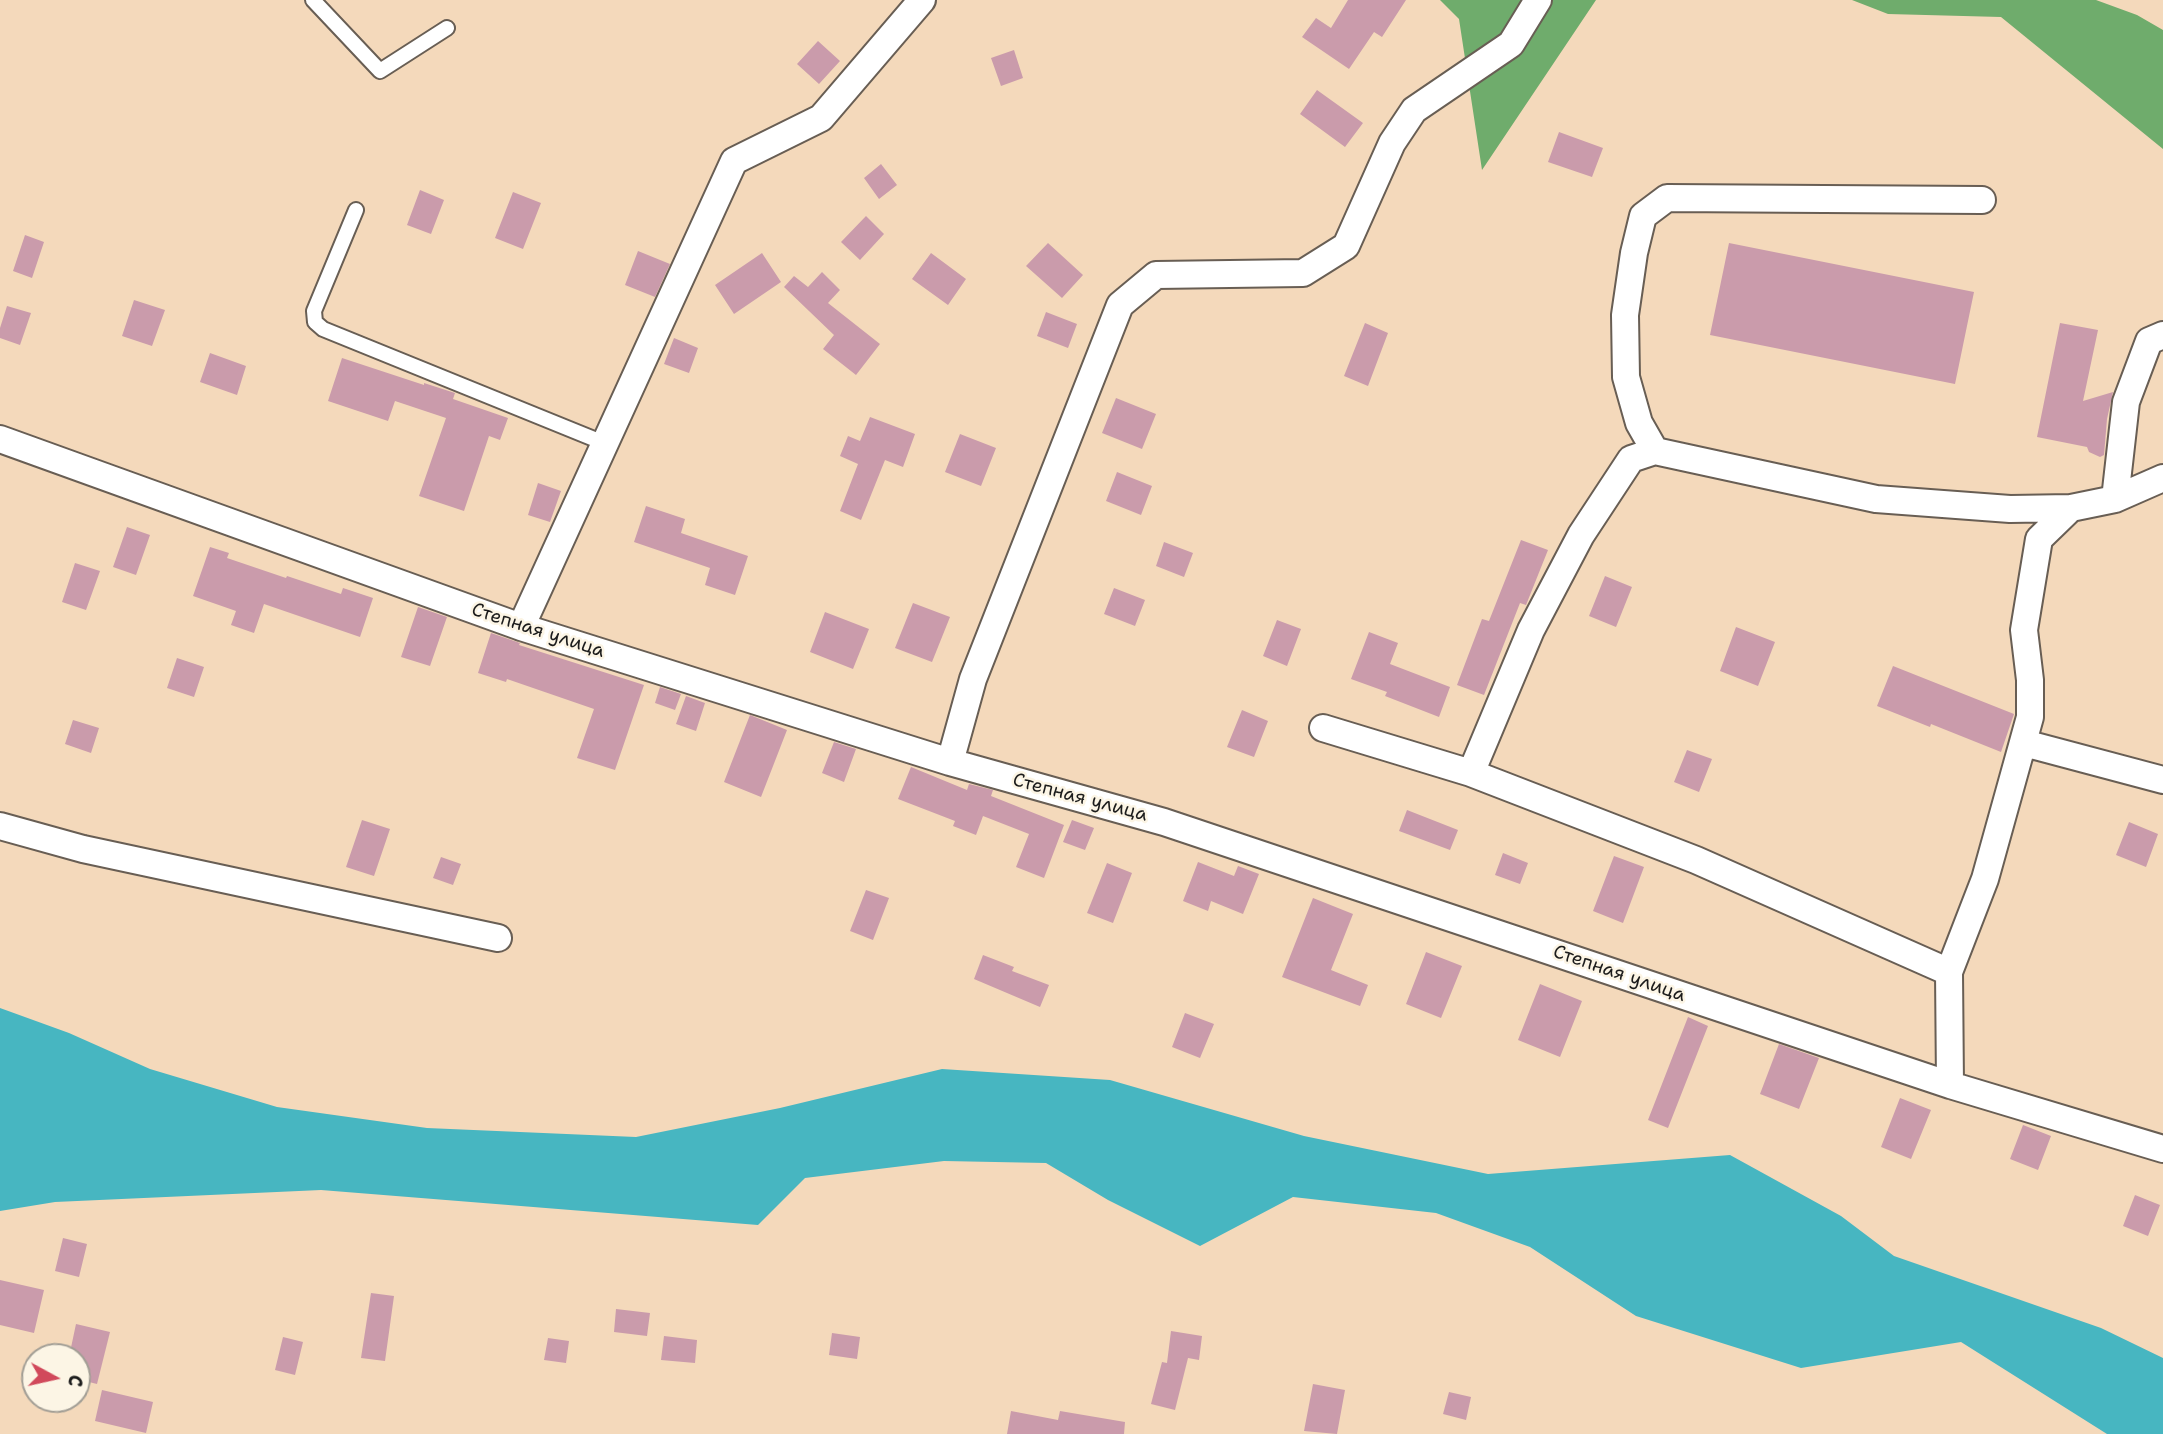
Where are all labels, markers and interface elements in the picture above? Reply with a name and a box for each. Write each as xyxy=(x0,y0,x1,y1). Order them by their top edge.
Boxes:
street label: Степная улица xyxy=(469,599,607,663)
street label: Степная улица xyxy=(1010,769,1150,827)
street label: Степная улица xyxy=(1550,941,1688,1007)
north arrow xyxy=(21,1343,91,1413)
text: С xyxy=(62,1373,89,1388)

